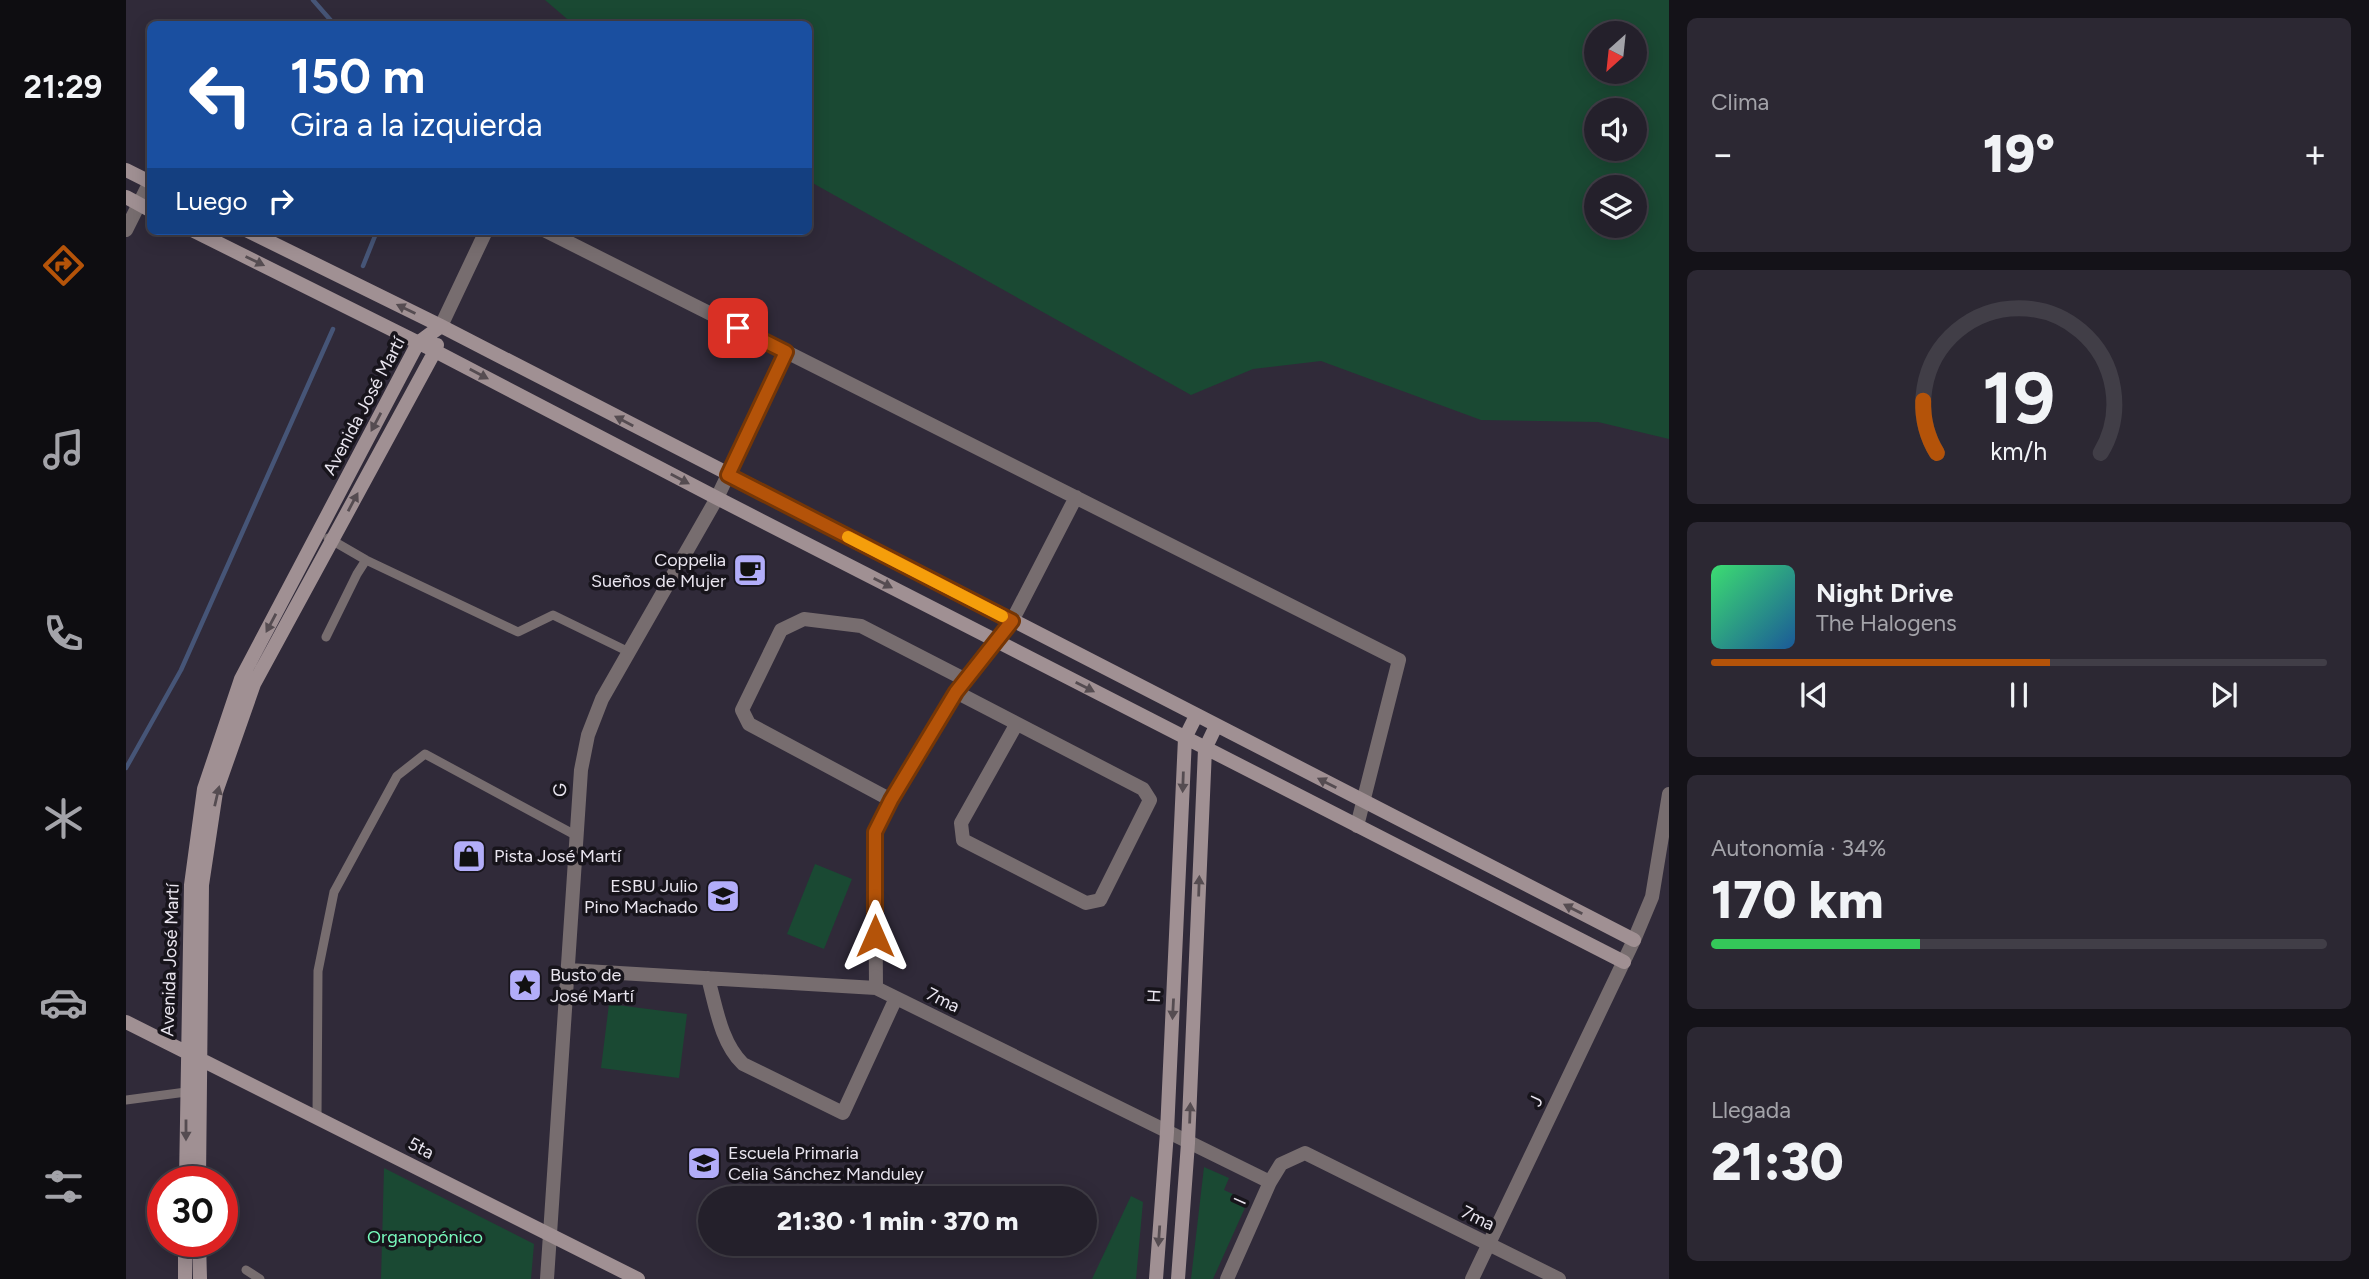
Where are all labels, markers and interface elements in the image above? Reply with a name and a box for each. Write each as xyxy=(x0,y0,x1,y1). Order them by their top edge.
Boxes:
north arrow xyxy=(1584,21,1647,84)
map controls xyxy=(1584,21,1647,238)
text: 150 m xyxy=(290,46,425,105)
icon: left xyxy=(175,49,266,140)
text: 21:29 xyxy=(24,68,102,106)
text: Clima xyxy=(1711,88,1769,116)
button: sound xyxy=(1584,98,1647,161)
text: Gira a la izquierda xyxy=(290,106,543,144)
text: 19° xyxy=(1983,123,2055,185)
text: − xyxy=(1711,131,1735,177)
text: + xyxy=(2303,131,2327,177)
button: layers xyxy=(1584,175,1647,238)
icon: right xyxy=(262,182,300,220)
text: Luego xyxy=(175,185,248,217)
icon: directions xyxy=(39,241,88,290)
one-way arrow xyxy=(245,256,265,267)
pin xyxy=(708,298,768,358)
one-way arrow xyxy=(396,304,416,315)
icon: arrive xyxy=(719,309,757,347)
street label: Avenida José Martí xyxy=(318,332,410,479)
text: 19 xyxy=(1983,355,2055,442)
one-way arrow xyxy=(469,368,489,379)
one-way arrow xyxy=(371,412,383,432)
one-way arrow xyxy=(614,416,634,427)
icon: music xyxy=(39,425,88,474)
text: km/h xyxy=(1990,436,2048,466)
one-way arrow xyxy=(671,473,691,485)
one-way arrow xyxy=(348,492,359,512)
place label: Coppelia Sueños de Mujer xyxy=(591,549,726,592)
cafe icon: Coppelia Sueños de Mujer xyxy=(731,551,769,589)
text: Night Drive xyxy=(1816,577,1953,609)
one-way arrow xyxy=(873,578,893,589)
icon: phone xyxy=(39,609,88,658)
text: The Halogens xyxy=(1816,609,1957,637)
one-way arrow xyxy=(265,613,276,633)
icon: previous xyxy=(1795,676,1833,714)
icon: pause xyxy=(2000,676,2038,714)
icon: next xyxy=(2205,676,2243,714)
one-way arrow xyxy=(1075,681,1095,693)
one-way arrow xyxy=(1178,771,1189,793)
one-way arrow xyxy=(1317,777,1337,788)
street label: G xyxy=(549,782,571,798)
one-way arrow xyxy=(211,785,222,807)
icon: climate xyxy=(39,794,88,843)
text: Autonomía · 34% xyxy=(1711,834,1886,862)
shop icon: Pista José Martí xyxy=(450,837,488,875)
place label: Pista José Martí xyxy=(494,845,622,867)
text: 170 km xyxy=(1711,869,1884,931)
place label: ESBU Julio Pino Machado xyxy=(584,875,698,918)
one-way arrow xyxy=(1194,875,1205,897)
school or university icon: ESBU Julio Pino Machado xyxy=(704,877,742,915)
street label: Avenida José Martí xyxy=(156,882,184,1037)
position arrow xyxy=(838,899,912,973)
one-way arrow xyxy=(1563,903,1583,915)
place label: Busto de José Martí xyxy=(550,964,635,1007)
place icon: Busto de José Martí xyxy=(506,966,544,1004)
icon: car xyxy=(39,978,88,1027)
street label: 7ma xyxy=(923,983,963,1017)
street label: H xyxy=(1143,989,1165,1003)
one-way arrow xyxy=(1167,998,1178,1020)
street label: J xyxy=(1524,1092,1548,1110)
text: Llegada xyxy=(1711,1096,1791,1124)
one-way arrow xyxy=(1184,1102,1195,1124)
one-way arrow xyxy=(180,1119,192,1141)
text: 21:30 xyxy=(1711,1131,1844,1193)
street label: 5ta xyxy=(404,1132,438,1164)
place label: Escuela Primaria Celia Sánchez Manduley xyxy=(728,1142,924,1185)
school or university icon: Escuela Primaria Celia Sánchez Manduley xyxy=(685,1144,723,1182)
icon: filters xyxy=(39,1162,88,1211)
speed limit sign: 30 xyxy=(147,1166,238,1257)
street label: I xyxy=(1229,1194,1251,1208)
street label: 7ma xyxy=(1458,1201,1498,1235)
text: 21:30 · 1 min · 370 m xyxy=(777,1205,1018,1237)
one-way arrow xyxy=(1153,1225,1164,1247)
park label: Organopónico xyxy=(367,1226,483,1248)

